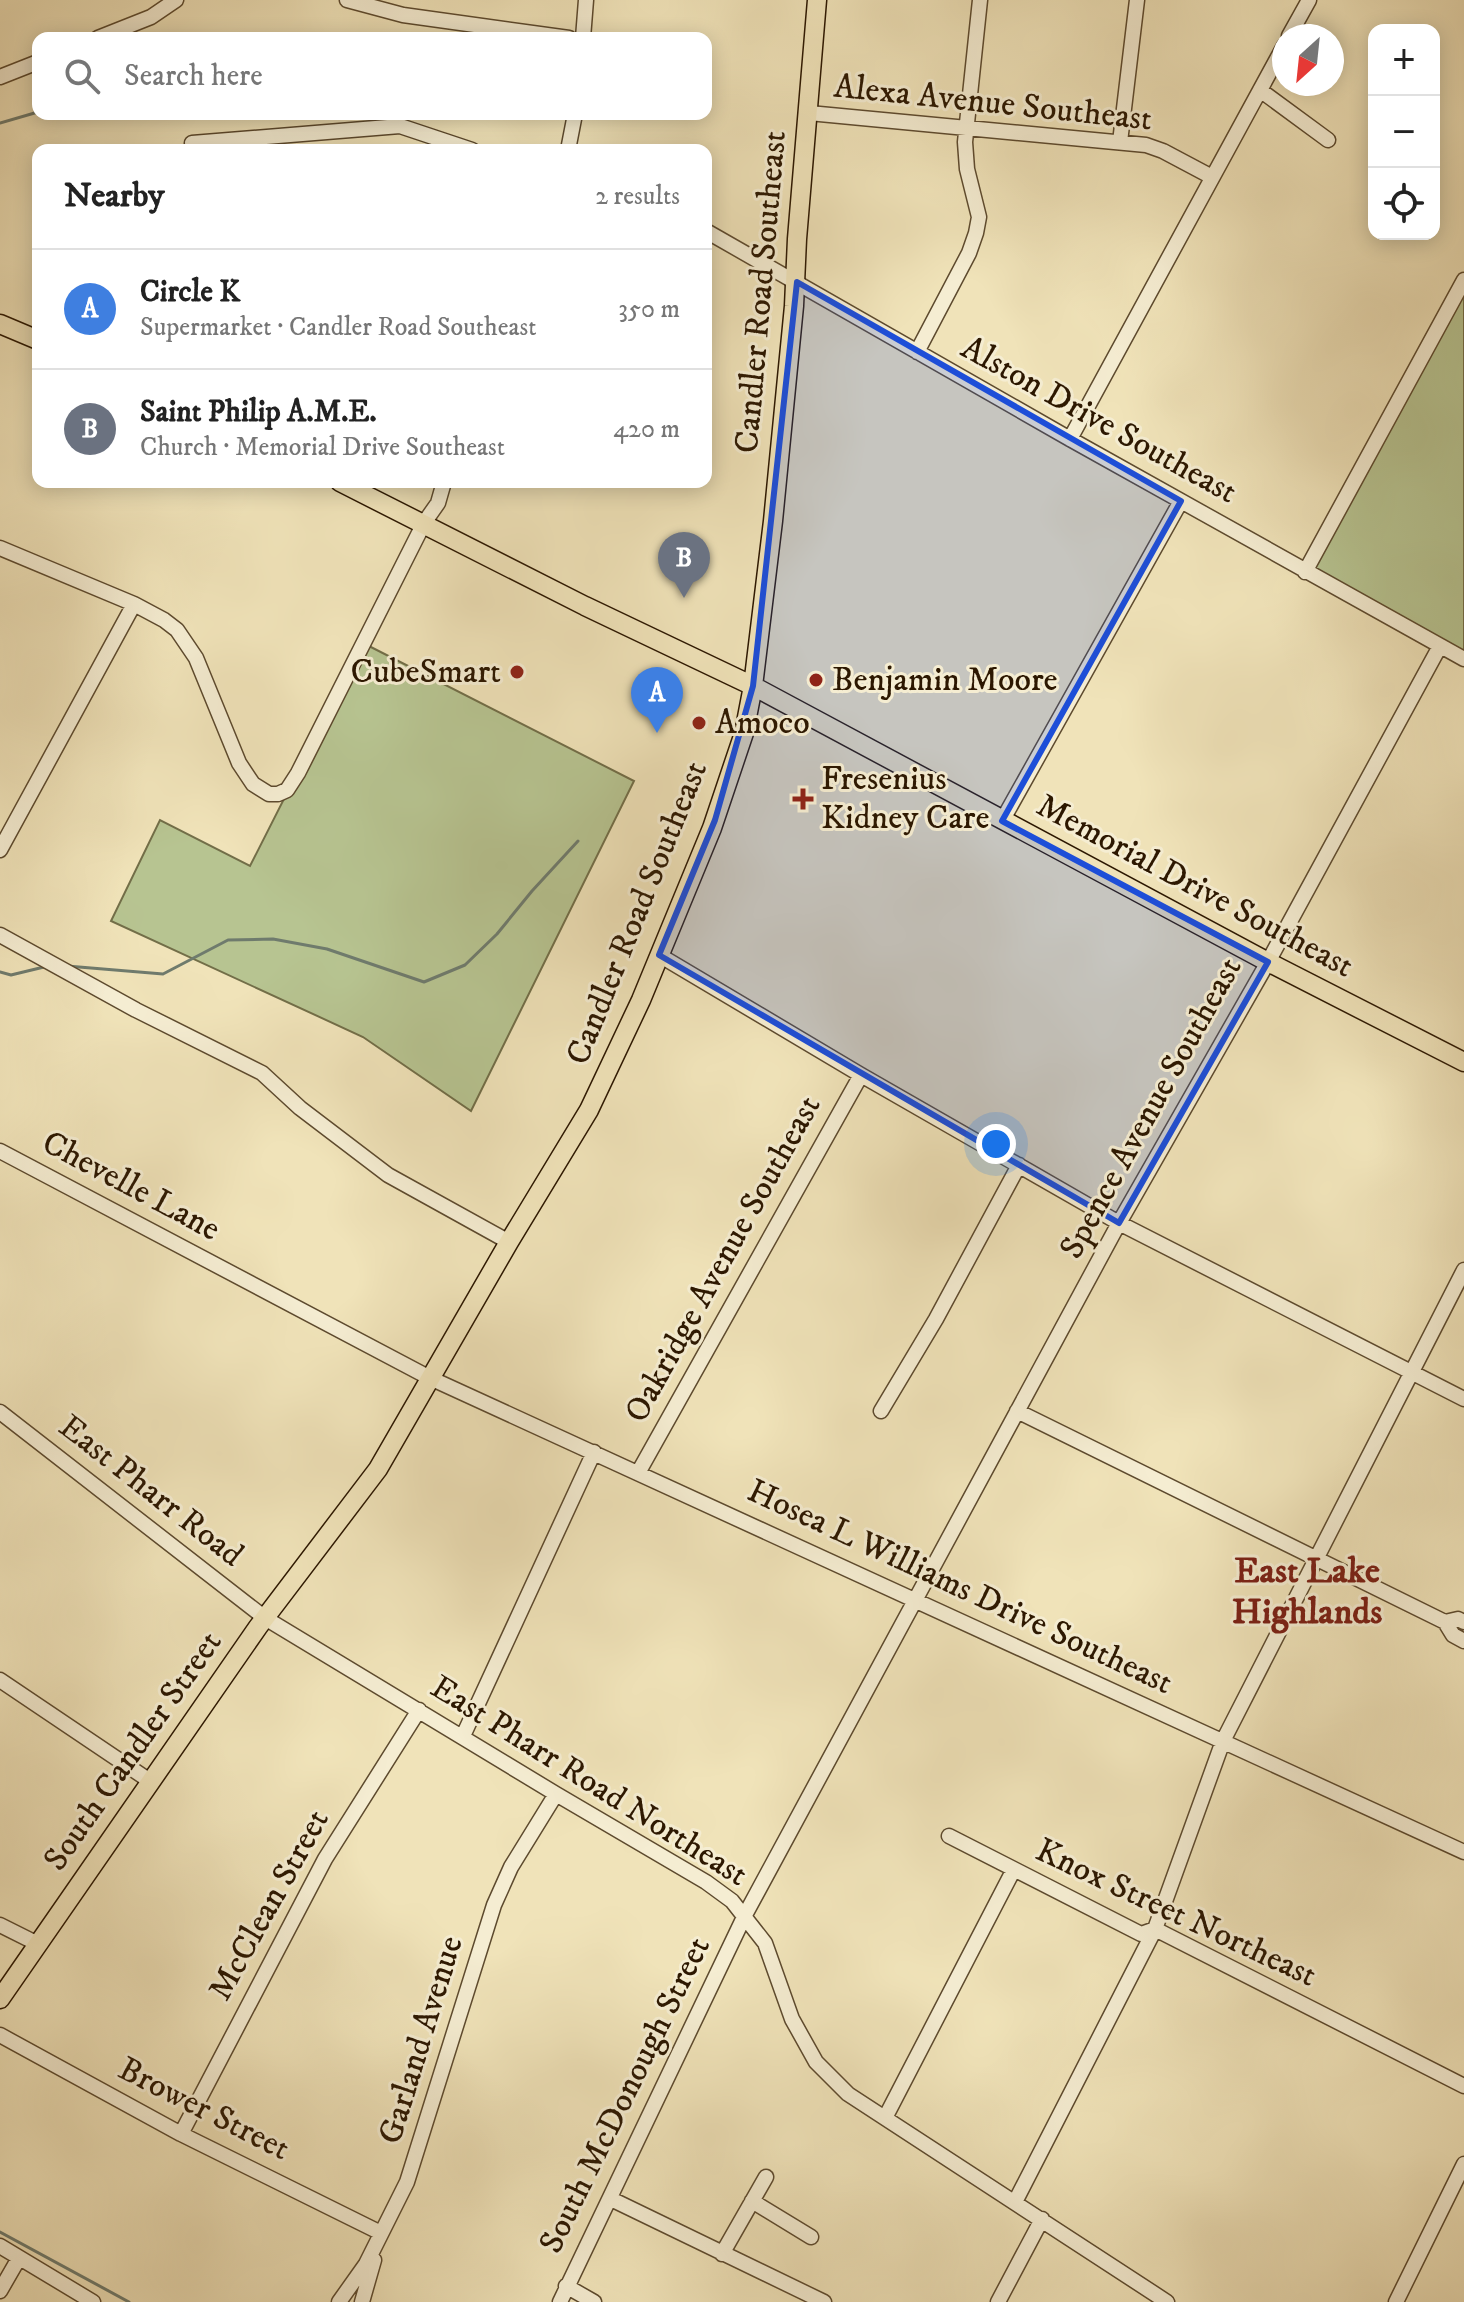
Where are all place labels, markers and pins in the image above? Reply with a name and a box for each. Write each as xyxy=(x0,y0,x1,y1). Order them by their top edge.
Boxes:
pin: B xyxy=(658,532,710,598)
place label: CubeSmart xyxy=(351,651,501,693)
place label: Benjamin Moore xyxy=(832,659,1058,701)
marker: CubeSmart xyxy=(508,663,526,681)
pin: A xyxy=(631,667,683,733)
marker: Benjamin Moore xyxy=(807,671,825,689)
place label: Amoco xyxy=(715,702,810,744)
marker: Amoco xyxy=(690,714,708,732)
place label: Fresenius Kidney Care xyxy=(821,758,990,839)
marker: Fresenius Kidney Care xyxy=(792,788,814,810)

